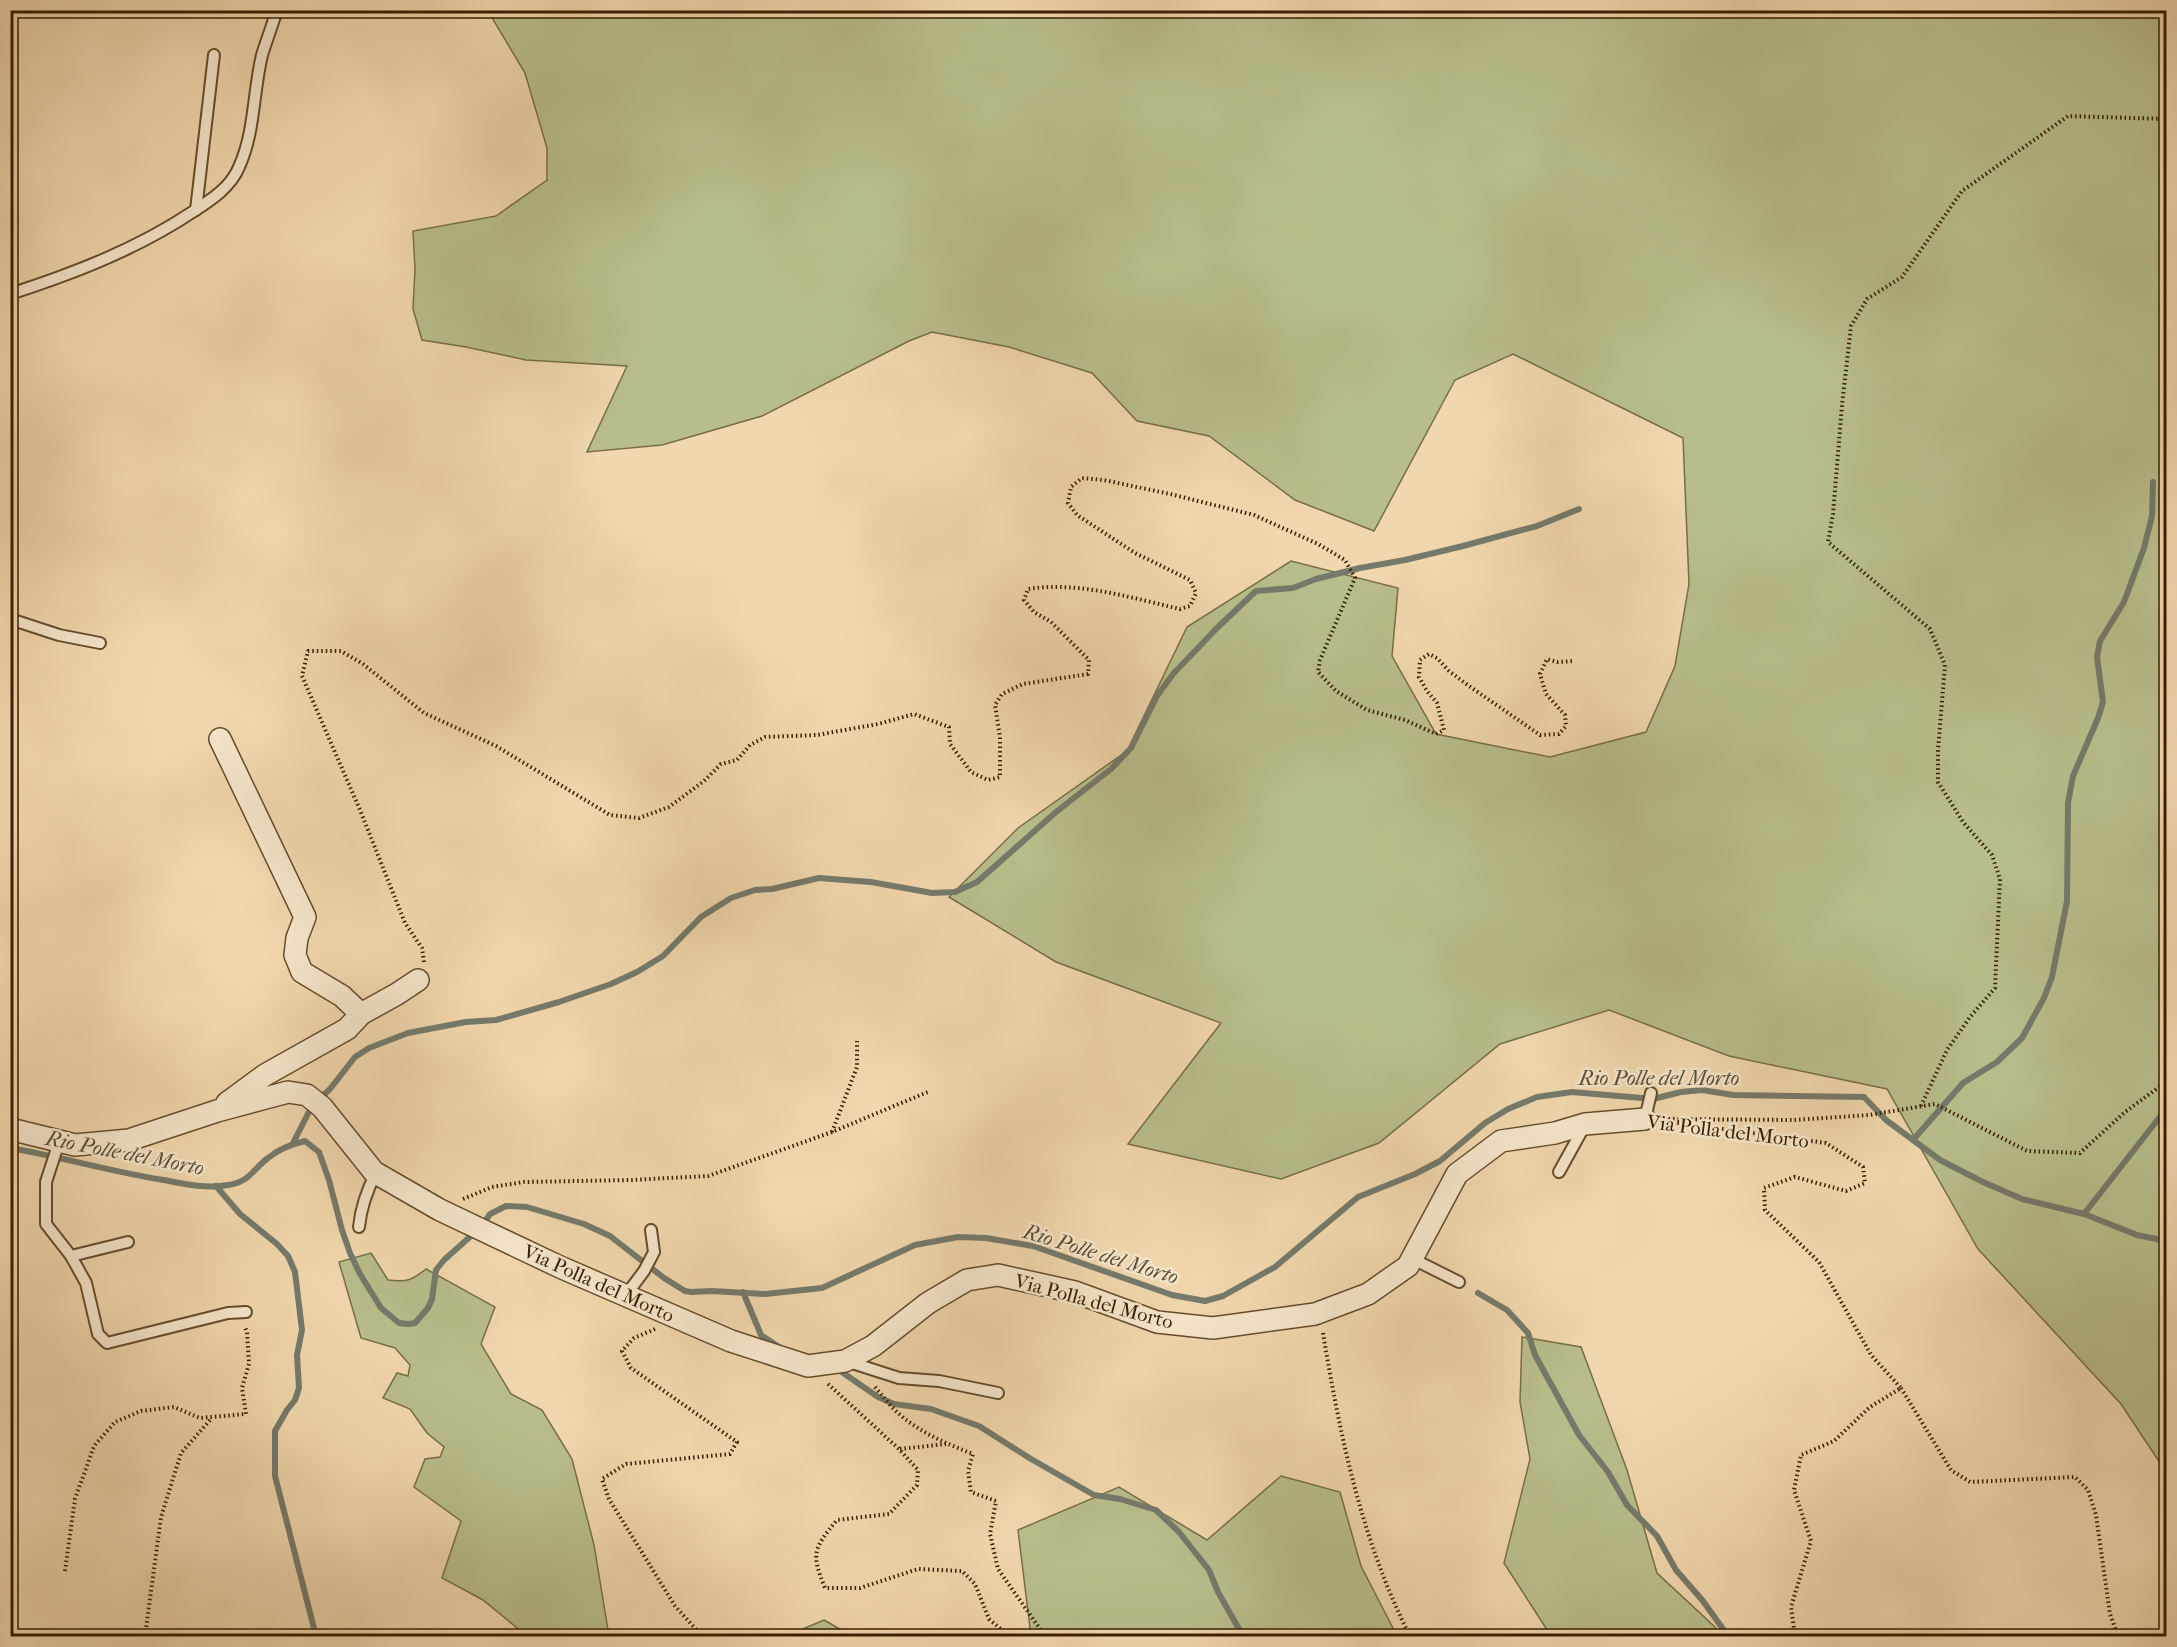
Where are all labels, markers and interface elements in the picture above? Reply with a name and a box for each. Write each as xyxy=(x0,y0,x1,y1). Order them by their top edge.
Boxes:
water label: Rio Polle del Morto xyxy=(1577,1066,1740,1090)
street label: Via Polla del Morto xyxy=(1645,1110,1810,1153)
water label: Rio Polle del Morto xyxy=(42,1125,206,1180)
water label: Rio Polle del Morto xyxy=(1019,1218,1182,1289)
street label: Via Polla del Morto xyxy=(519,1239,678,1327)
street label: Via Polla del Morto xyxy=(1011,1269,1176,1334)

